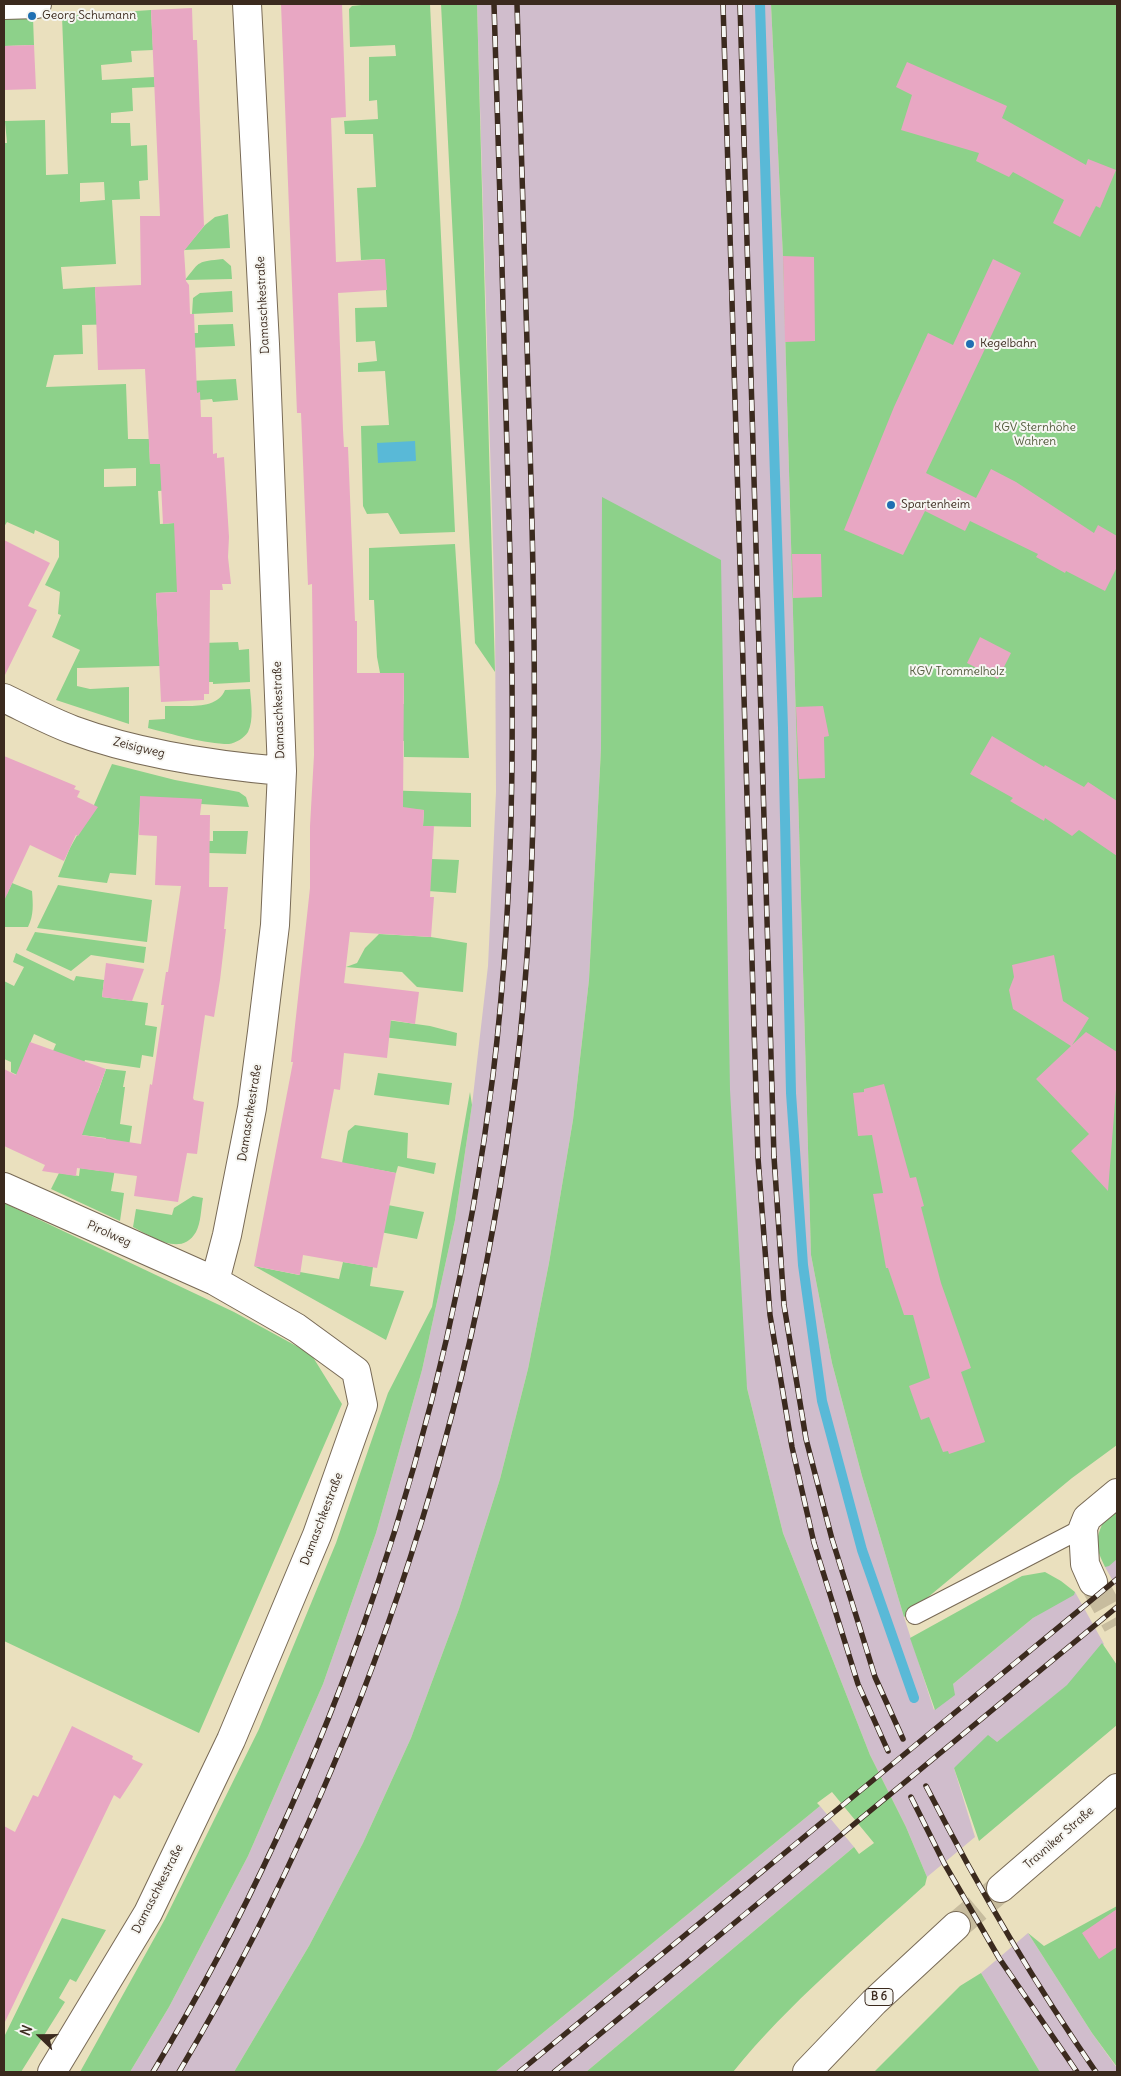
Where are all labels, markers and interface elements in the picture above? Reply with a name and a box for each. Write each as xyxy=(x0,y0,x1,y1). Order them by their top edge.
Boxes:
place label: Georg Schumann xyxy=(42,9,136,23)
marker: Georg Schumann xyxy=(26,10,38,22)
street label: Damaschkestraße xyxy=(253,256,273,354)
place label: Kegelbahn xyxy=(980,337,1037,351)
marker: Kegelbahn xyxy=(964,338,976,350)
park label: KGV Sternhöhe Wahren xyxy=(994,421,1076,449)
place label: Spartenheim xyxy=(901,498,970,512)
marker: Spartenheim xyxy=(885,499,897,511)
street label: Damaschkestraße xyxy=(270,661,288,759)
park label: KGV Trommelholz xyxy=(909,665,1005,679)
street label: Zeisigweg xyxy=(112,735,166,761)
street label: Damaschkestraße xyxy=(235,1064,265,1162)
street label: Pirolweg xyxy=(85,1218,133,1250)
street label: Damaschkestraße xyxy=(298,1471,346,1567)
street label: Travniker Straße xyxy=(1021,1804,1097,1872)
street label: Damaschkestraße xyxy=(129,1842,187,1936)
road number: B 6 xyxy=(865,1988,893,2005)
north arrow xyxy=(15,2011,65,2061)
text: N xyxy=(16,2023,36,2038)

